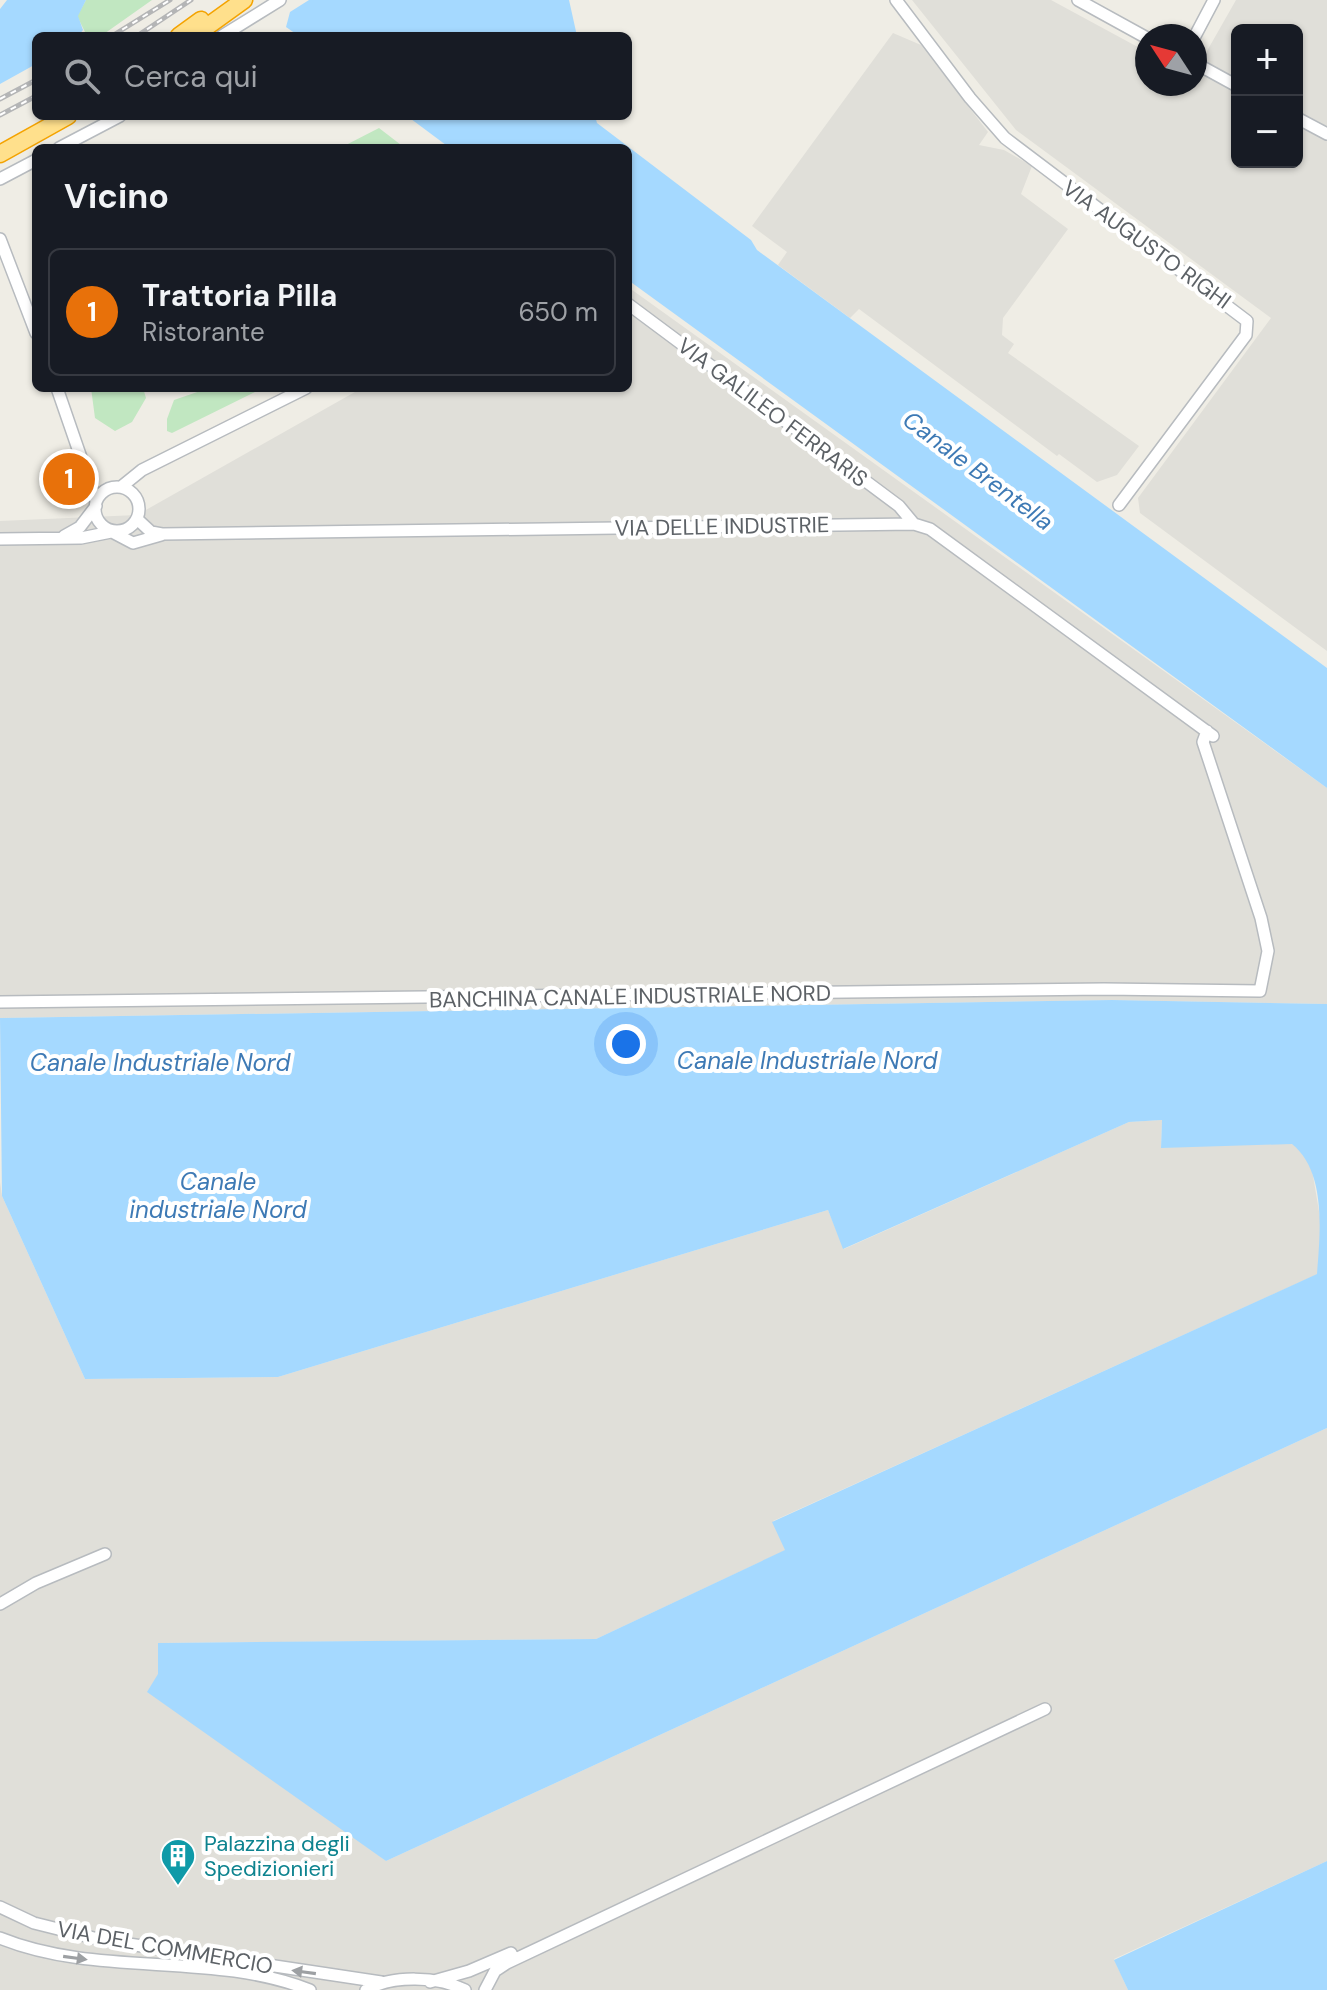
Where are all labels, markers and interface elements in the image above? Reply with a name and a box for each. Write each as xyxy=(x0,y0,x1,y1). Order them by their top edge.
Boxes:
north arrow xyxy=(1135,24,1207,96)
map controls xyxy=(1231,24,1303,168)
button: + xyxy=(1231,24,1303,96)
search box xyxy=(32,32,632,120)
icon: search xyxy=(60,54,104,98)
text: Cerca qui xyxy=(124,57,258,96)
button: − xyxy=(1231,96,1303,168)
street label: VIA AUGUSTO RIGHI xyxy=(1057,173,1237,315)
text: Vicino xyxy=(64,174,169,219)
text: Trattoria Pilla xyxy=(142,276,337,315)
text: 1 xyxy=(87,295,97,329)
text: 650 m xyxy=(518,295,598,329)
text: Ristorante xyxy=(142,315,265,349)
street label: VIA GALILEO FERRARIS xyxy=(672,331,874,494)
water label: Canale Brentella xyxy=(897,404,1060,537)
pin: 1 xyxy=(43,449,95,509)
street label: VIA DELLE INDUSTRIE xyxy=(614,510,830,543)
street label: BANCHINA CANALE INDUSTRIALE NORD xyxy=(429,978,831,1015)
your location xyxy=(606,1024,646,1064)
water label: Canale Industriale Nord xyxy=(677,1045,938,1076)
water label: Canale Industriale Nord xyxy=(30,1047,291,1078)
water label: Canale industriale Nord xyxy=(129,1166,308,1225)
place label: Palazzina degli Spedizionieri xyxy=(204,1829,350,1883)
building icon: Palazzina degli Spedizionieri xyxy=(159,1837,197,1887)
street label: VIA DEL COMMERCIO xyxy=(55,1914,275,1981)
one-way arrow xyxy=(63,1952,88,1965)
one-way arrow xyxy=(291,1965,316,1978)

